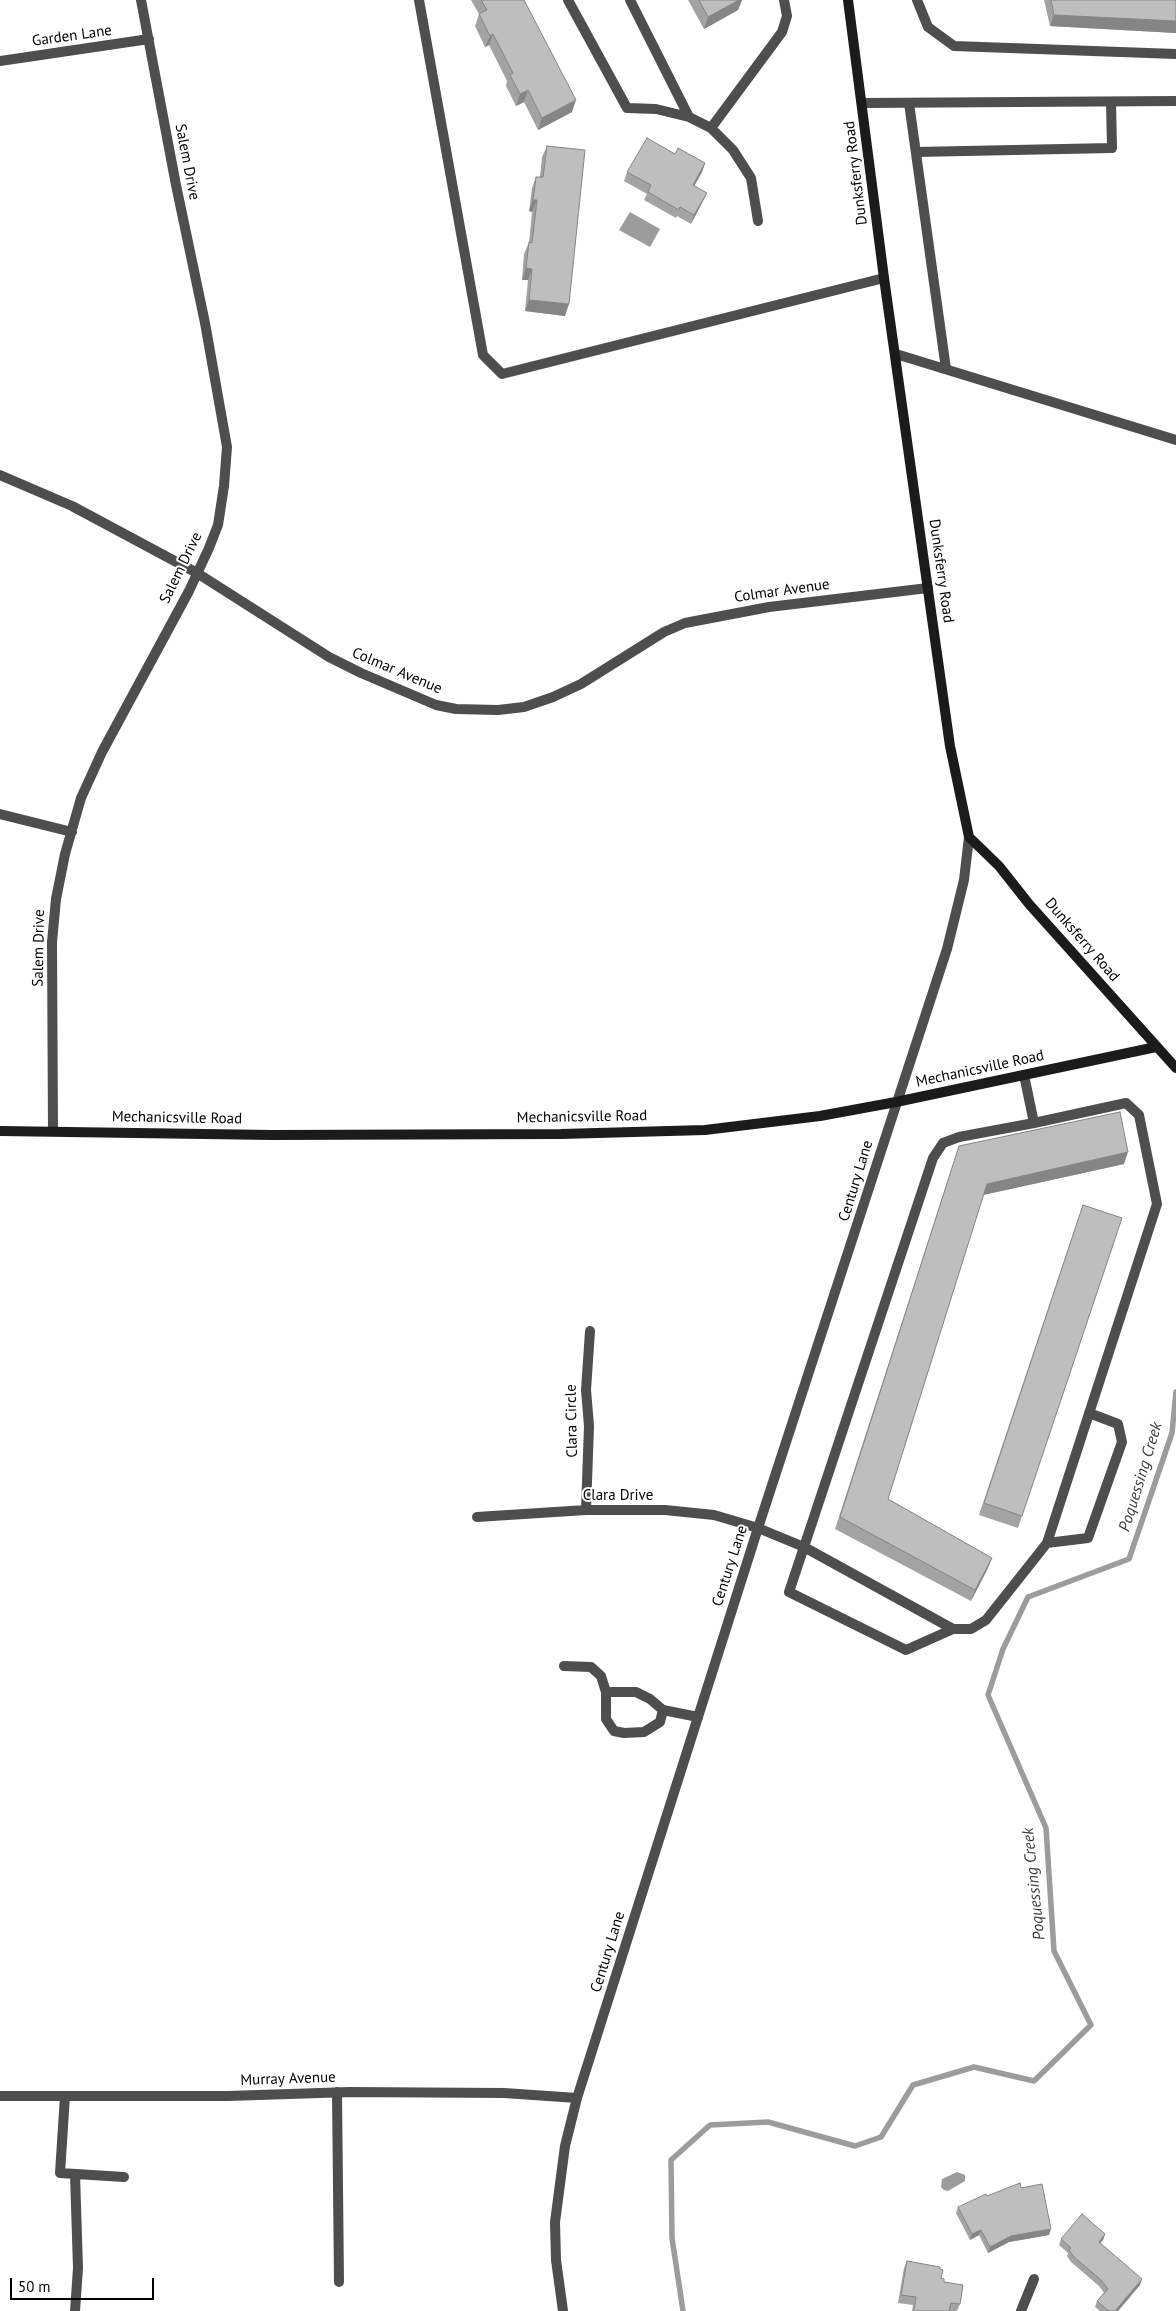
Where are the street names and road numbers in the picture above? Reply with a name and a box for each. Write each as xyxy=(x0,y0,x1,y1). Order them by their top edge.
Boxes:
street label: Garden Lane xyxy=(31,21,113,51)
street label: Dunksferry Road xyxy=(841,120,871,226)
street label: Salem Drive xyxy=(171,122,203,202)
street label: Dunksferry Road xyxy=(925,518,957,624)
street label: Salem Drive xyxy=(156,529,206,607)
street label: Colmar Avenue xyxy=(733,575,831,607)
street label: Colmar Avenue xyxy=(349,644,445,698)
street label: Dunksferry Road xyxy=(1041,895,1123,985)
street label: Salem Drive xyxy=(29,909,49,987)
street label: Mechanicsville Road xyxy=(914,1047,1046,1091)
street label: Mechanicsville Road xyxy=(517,1107,647,1127)
street label: Mechanicsville Road xyxy=(112,1108,242,1128)
street label: Century Lane xyxy=(835,1138,877,1224)
street label: Clara Circle xyxy=(562,1384,582,1458)
street label: Clara Drive xyxy=(583,1487,653,1505)
street label: Century Lane xyxy=(708,1523,752,1609)
street label: Century Lane xyxy=(587,1909,629,1995)
street label: Murray Avenue xyxy=(240,2068,336,2090)

